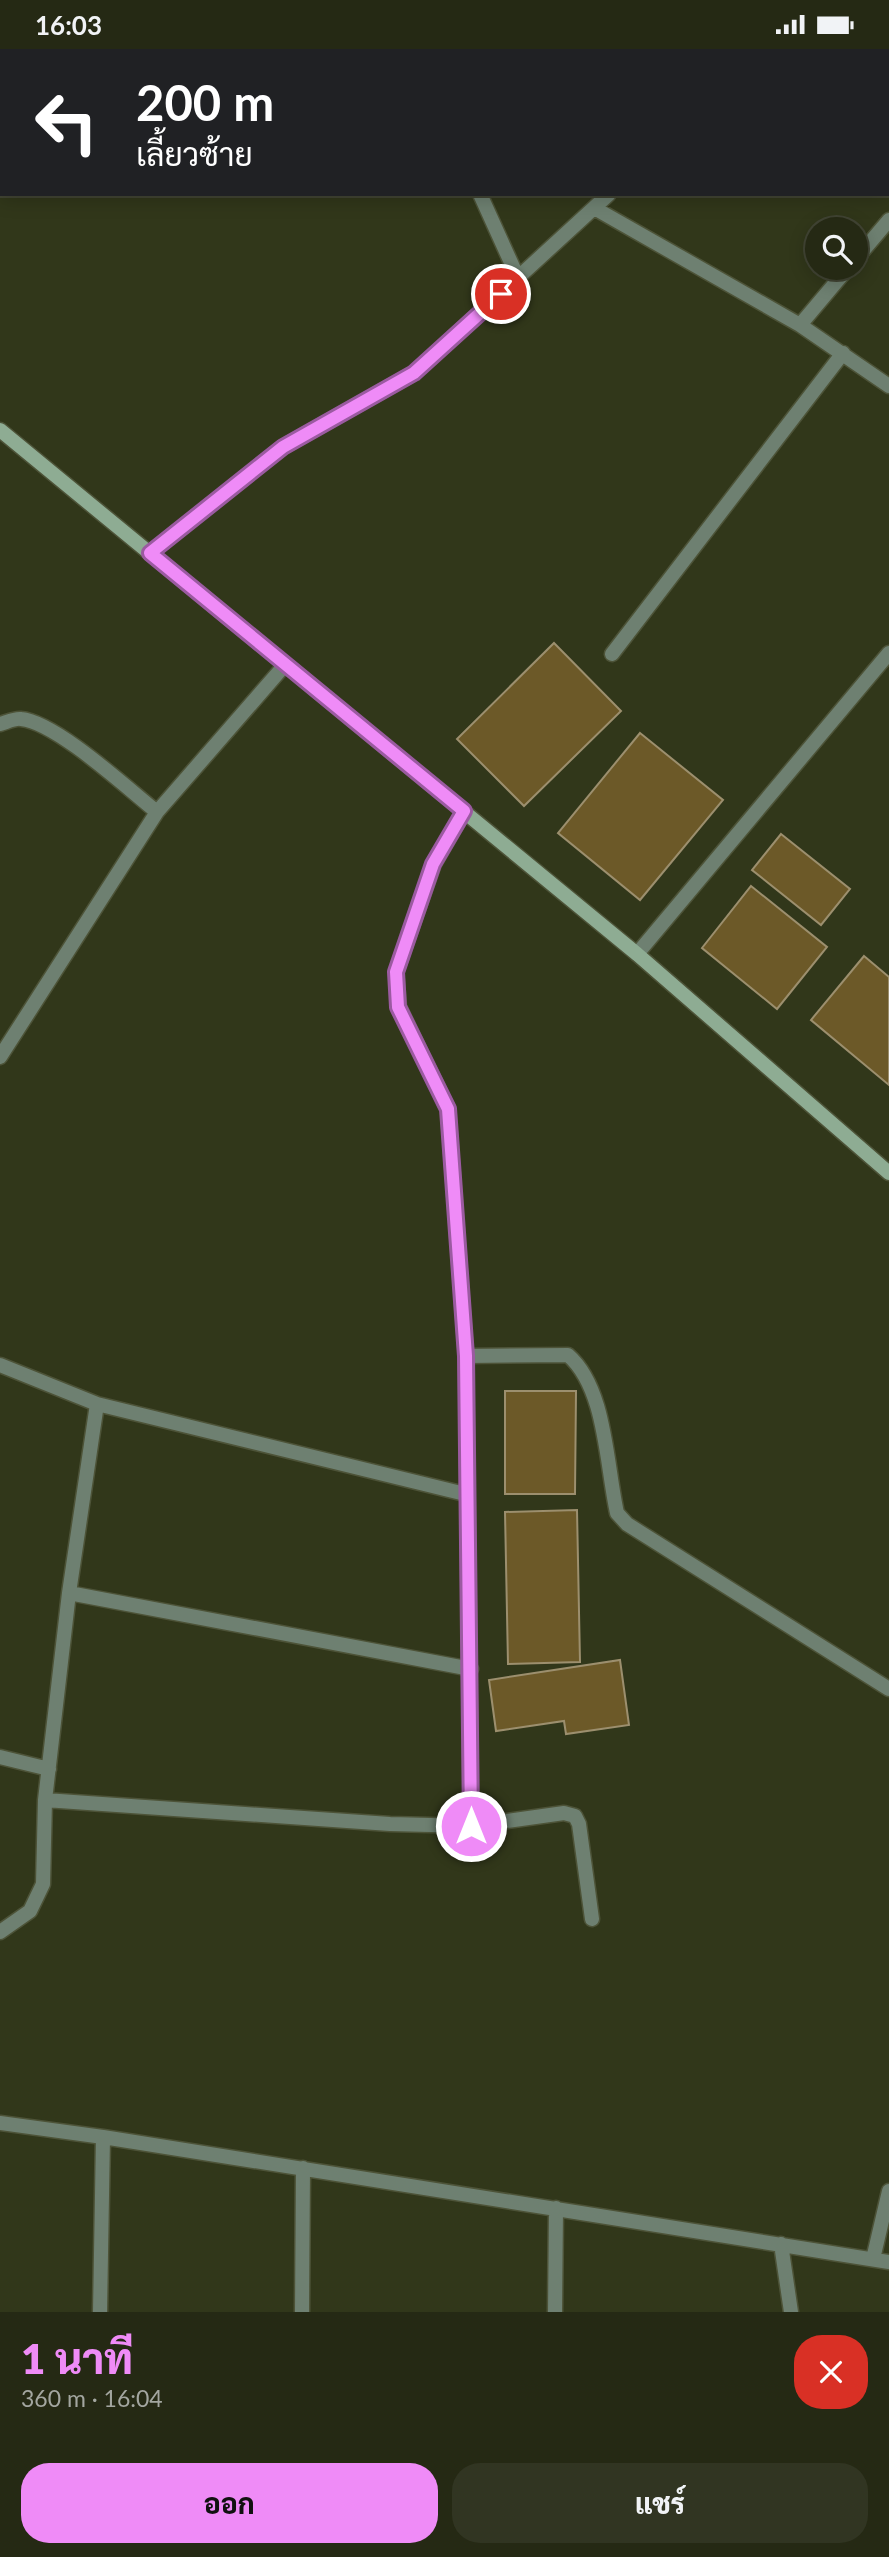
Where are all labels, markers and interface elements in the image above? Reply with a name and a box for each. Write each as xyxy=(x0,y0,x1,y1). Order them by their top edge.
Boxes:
text: 16:03 xyxy=(35,9,102,41)
text: 200 m xyxy=(136,73,274,131)
icon: left xyxy=(21,77,112,168)
text: เลี้ยวซ้าย xyxy=(136,134,253,173)
map controls xyxy=(805,217,868,280)
button: search xyxy=(805,217,868,280)
pin xyxy=(471,264,531,324)
icon: arrive xyxy=(482,275,520,313)
position arrow xyxy=(434,1789,508,1863)
text: 1 นาที xyxy=(21,2333,133,2383)
button: close xyxy=(794,2335,868,2409)
text: 360 m · 16:04 xyxy=(21,2384,163,2412)
button: ออก xyxy=(21,2463,438,2543)
button: แชร์ xyxy=(452,2463,868,2543)

